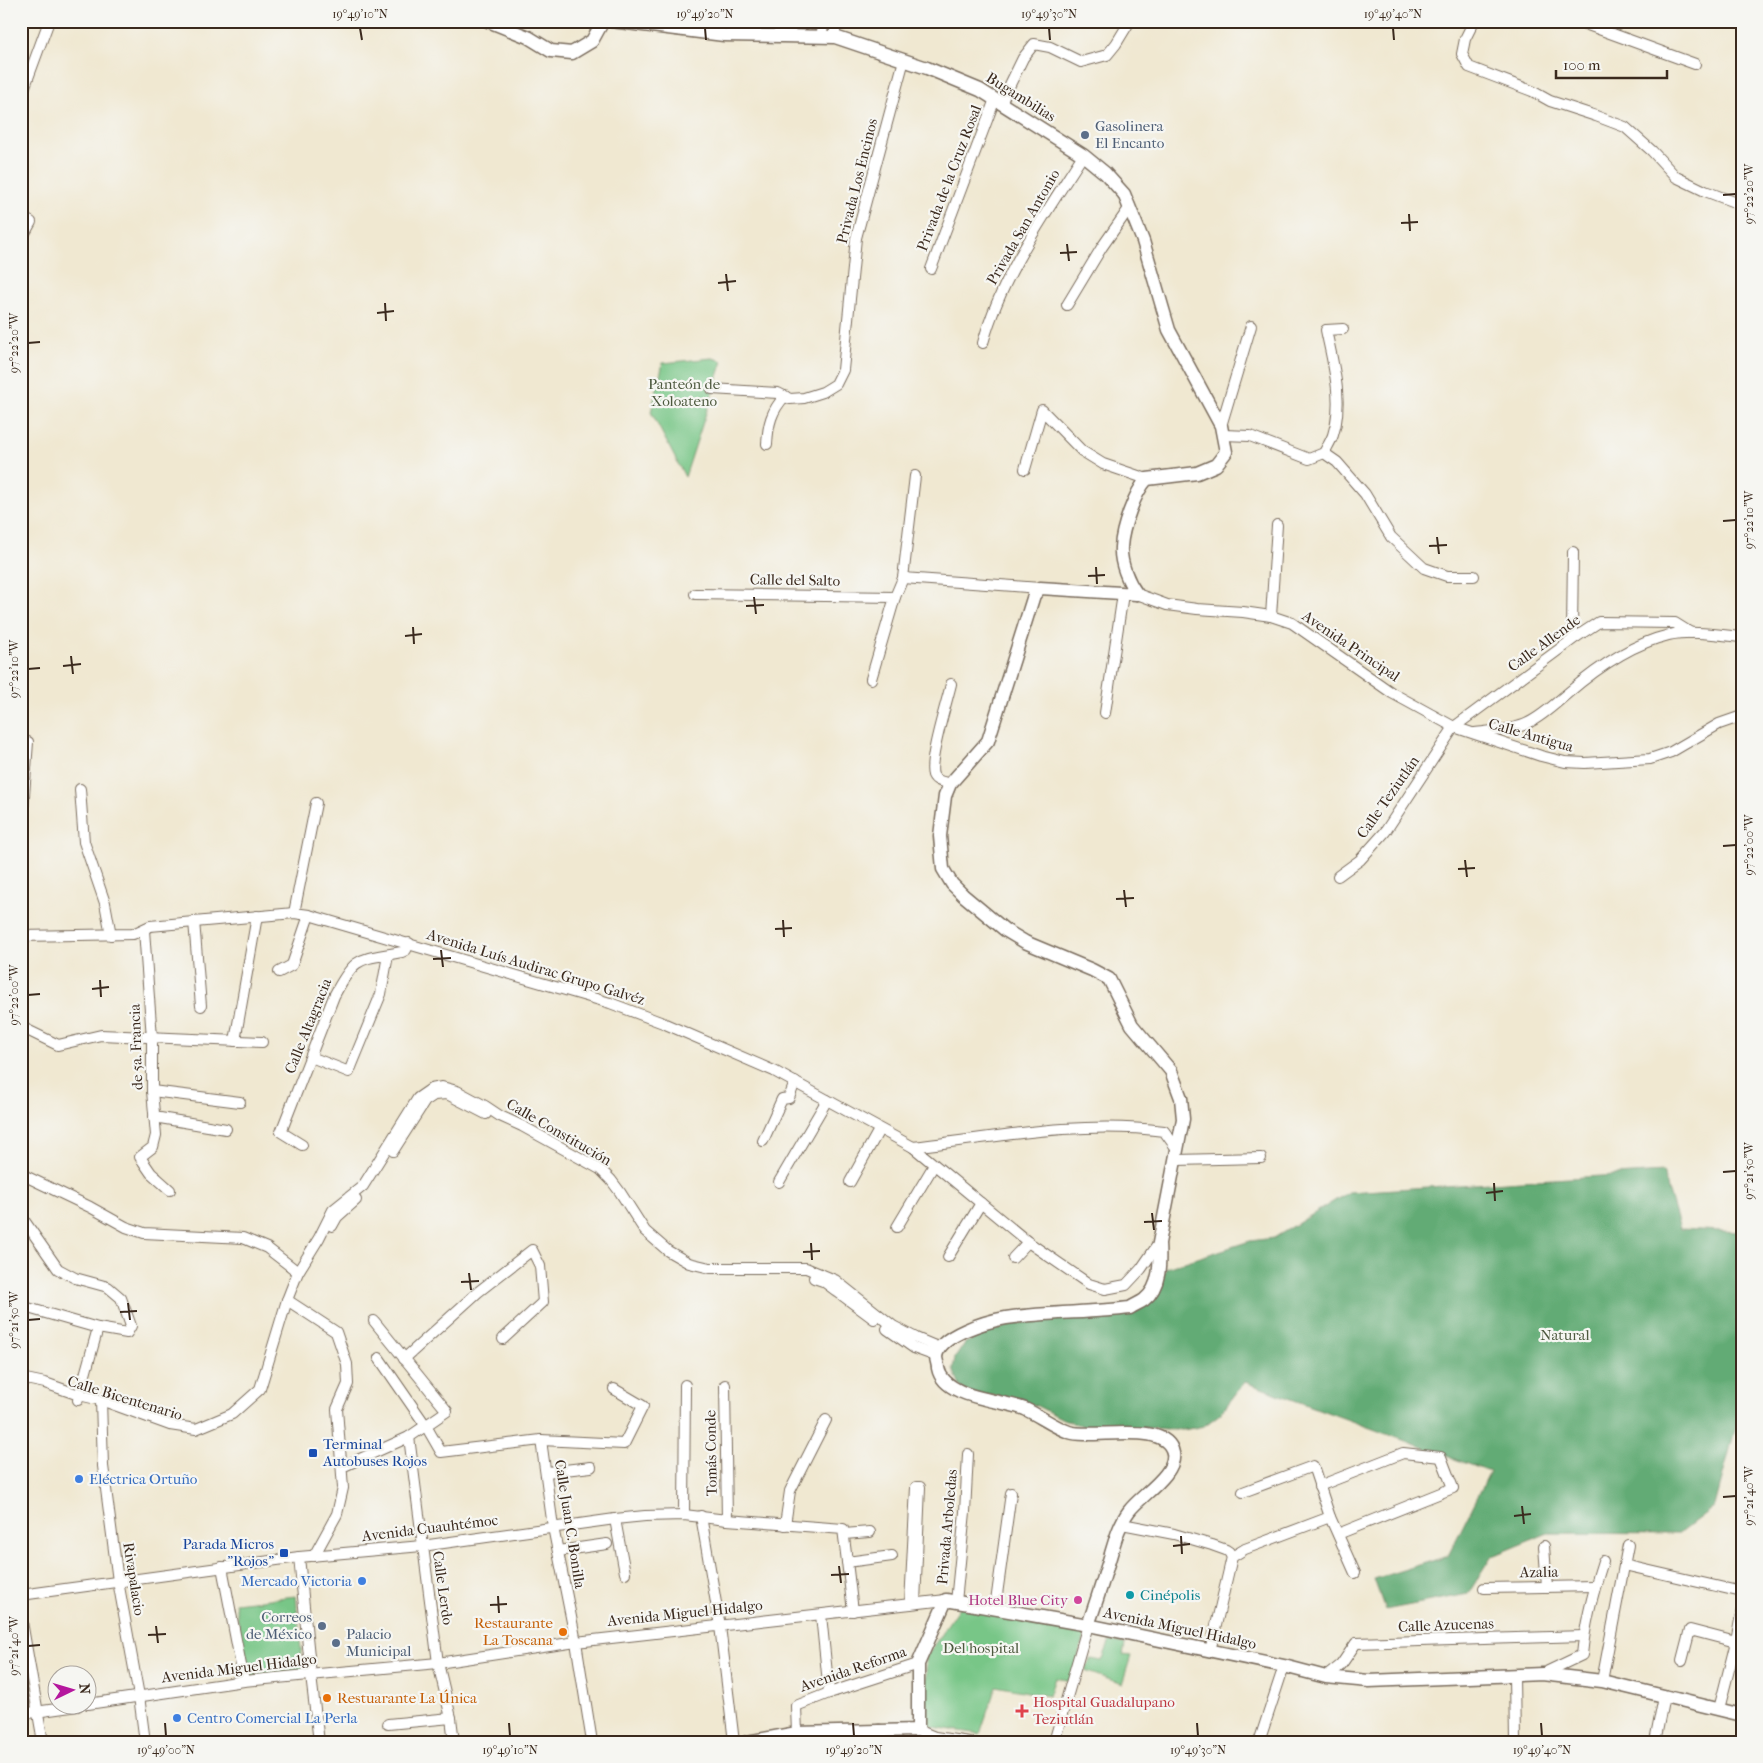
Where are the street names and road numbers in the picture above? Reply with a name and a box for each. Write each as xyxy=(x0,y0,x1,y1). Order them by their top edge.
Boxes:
street label: Bugambilias xyxy=(983,68,1060,126)
street label: Privada de la Cruz Rosal xyxy=(913,102,985,254)
street label: Privada Los Encinos xyxy=(833,116,881,245)
street label: Privada San Antonio xyxy=(983,166,1064,288)
street label: Calle del Salto xyxy=(750,570,841,590)
street label: Avenida Principal xyxy=(1298,606,1403,685)
street label: Calle Allende xyxy=(1504,610,1584,675)
street label: Calle Antigua xyxy=(1486,714,1577,756)
street label: Calle Teziutlán xyxy=(1353,752,1423,842)
street label: Avenida Luís Audirac Grupo Galvéz xyxy=(424,925,648,1009)
street label: Calle Altagracia xyxy=(281,975,336,1076)
street label: de 5a. Francia xyxy=(125,1002,147,1091)
street label: Calle Constitución xyxy=(503,1095,615,1170)
street label: Calle Bicentenario xyxy=(65,1372,185,1424)
street label: Tomás Conde xyxy=(701,1409,721,1496)
street label: Calle Juan C. Bonilla xyxy=(551,1458,589,1591)
street label: Privada Arboledas xyxy=(933,1468,961,1585)
street label: Avenida Cuauhtémoc xyxy=(360,1511,499,1545)
street label: Rivapalacio xyxy=(119,1541,149,1617)
street label: Calle Lerdo xyxy=(429,1550,457,1626)
street label: Azalia xyxy=(1518,1563,1560,1581)
street label: Avenida Miguel Hidalgo xyxy=(606,1596,764,1630)
street label: Avenida Miguel Hidalgo xyxy=(1101,1603,1258,1653)
street label: Calle Azucenas xyxy=(1398,1614,1495,1636)
street label: Avenida Reforma xyxy=(796,1642,910,1696)
street label: Avenida Miguel Hidalgo xyxy=(160,1650,318,1687)

